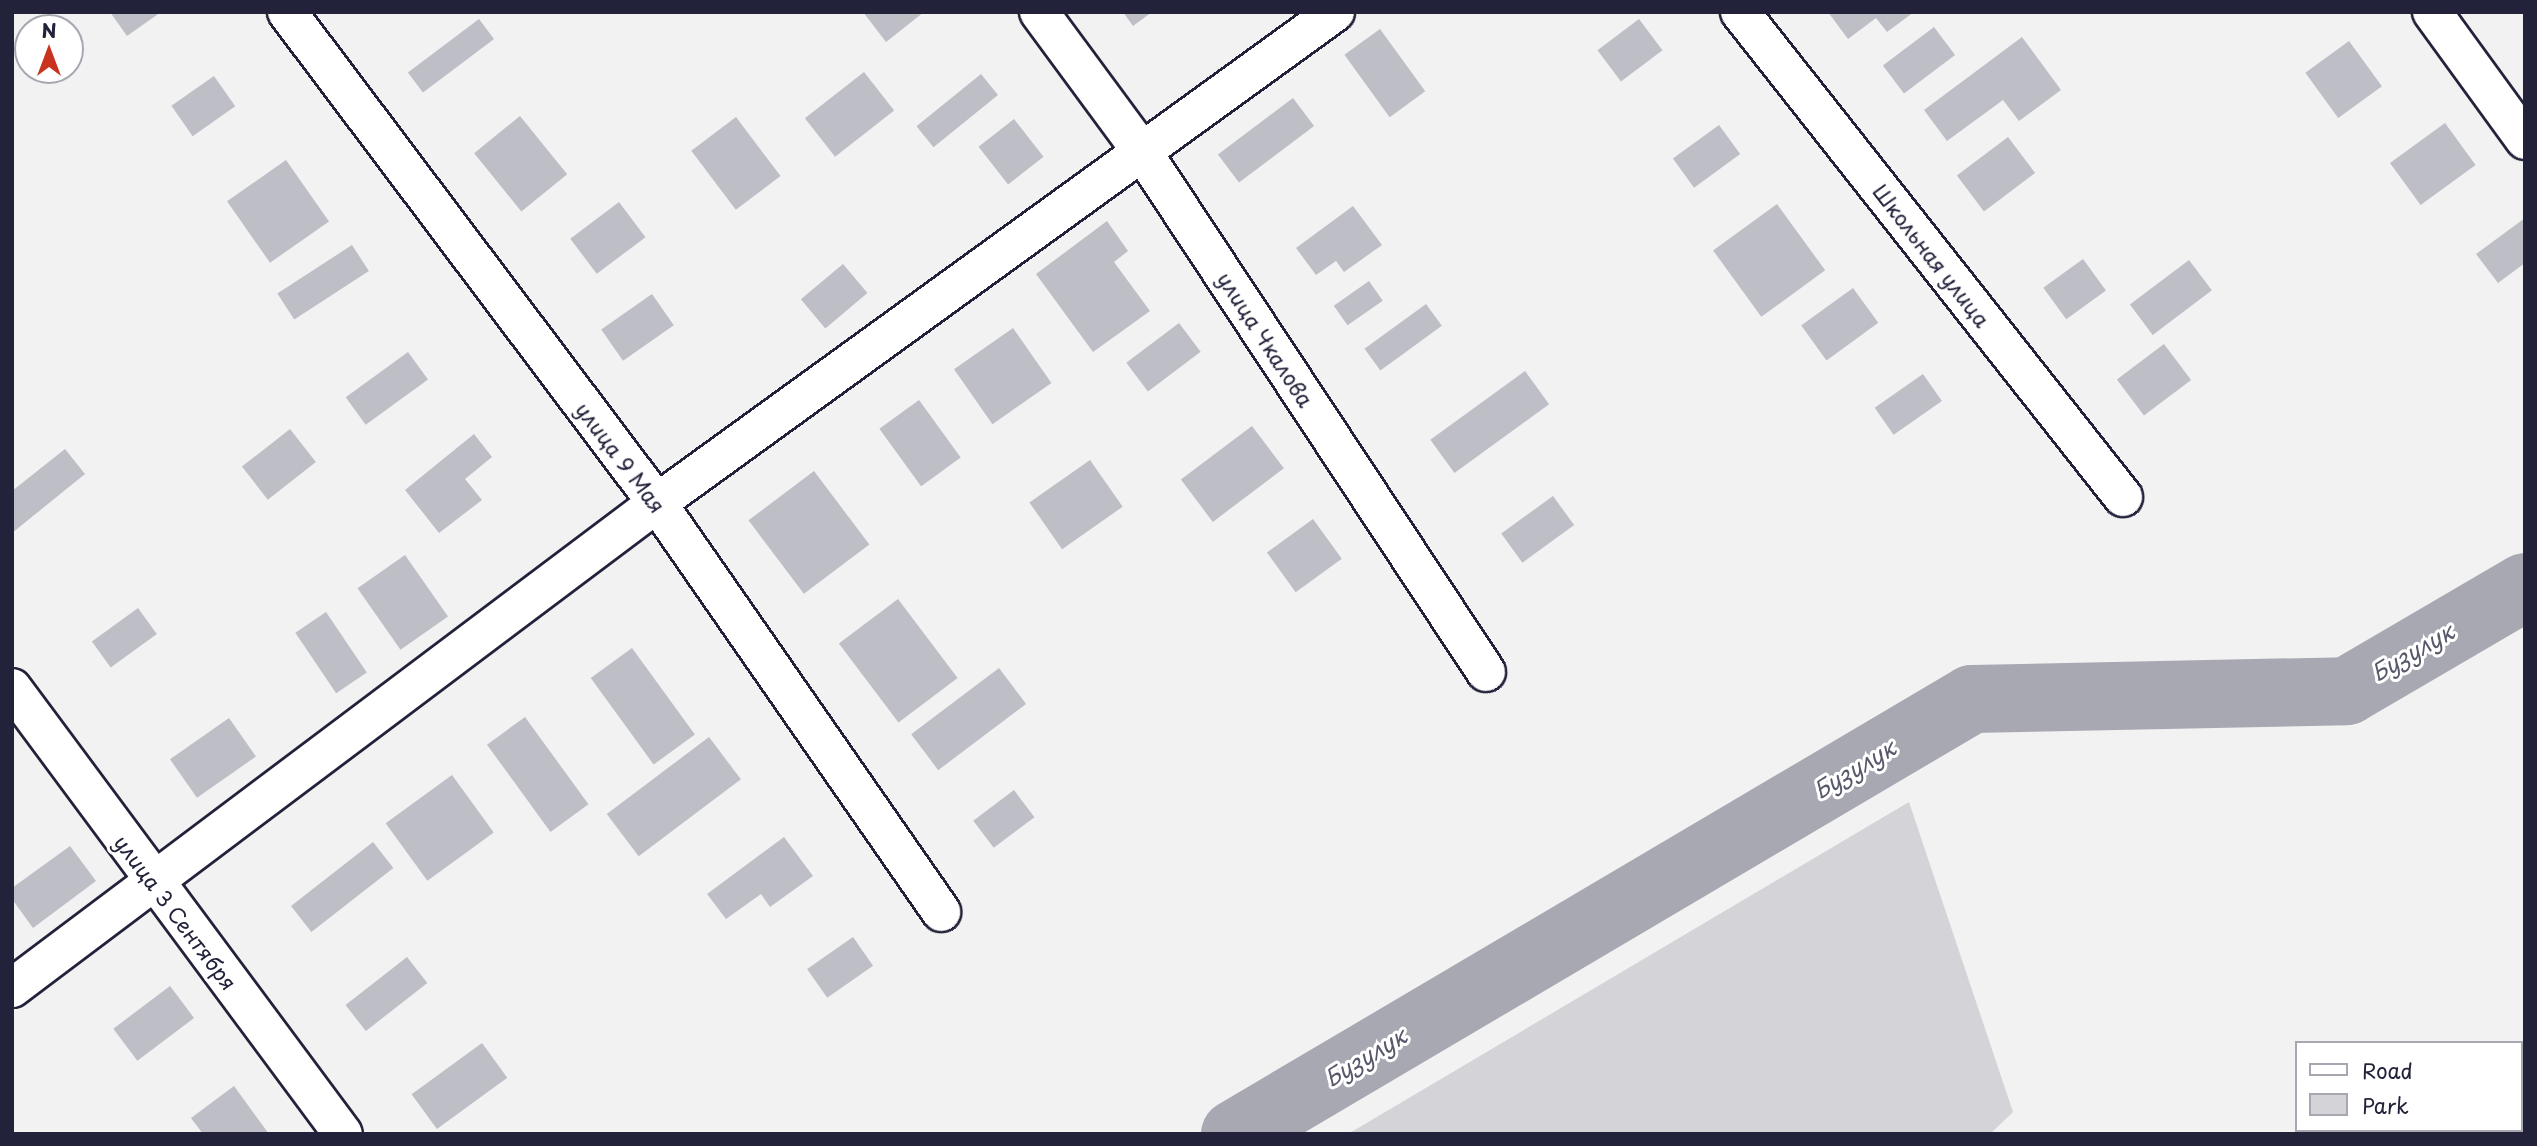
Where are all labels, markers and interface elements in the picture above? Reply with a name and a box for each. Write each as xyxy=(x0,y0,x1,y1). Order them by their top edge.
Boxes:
north arrow xyxy=(14,14,84,84)
text: N xyxy=(41,16,57,44)
street label: Школьная улица xyxy=(1868,178,1996,332)
street label: улица Чкалова xyxy=(1213,266,1319,412)
street label: улица 9 Мая xyxy=(571,396,671,518)
water label: Бузулук xyxy=(2366,617,2458,687)
water label: Бузулук xyxy=(1808,734,1900,804)
street label: улица 3 Сентября xyxy=(109,829,243,995)
water label: Бузулук xyxy=(1319,1022,1411,1092)
legend xyxy=(2296,1041,2523,1132)
text: Road xyxy=(2362,1054,2413,1086)
text: Park xyxy=(2362,1089,2409,1121)

